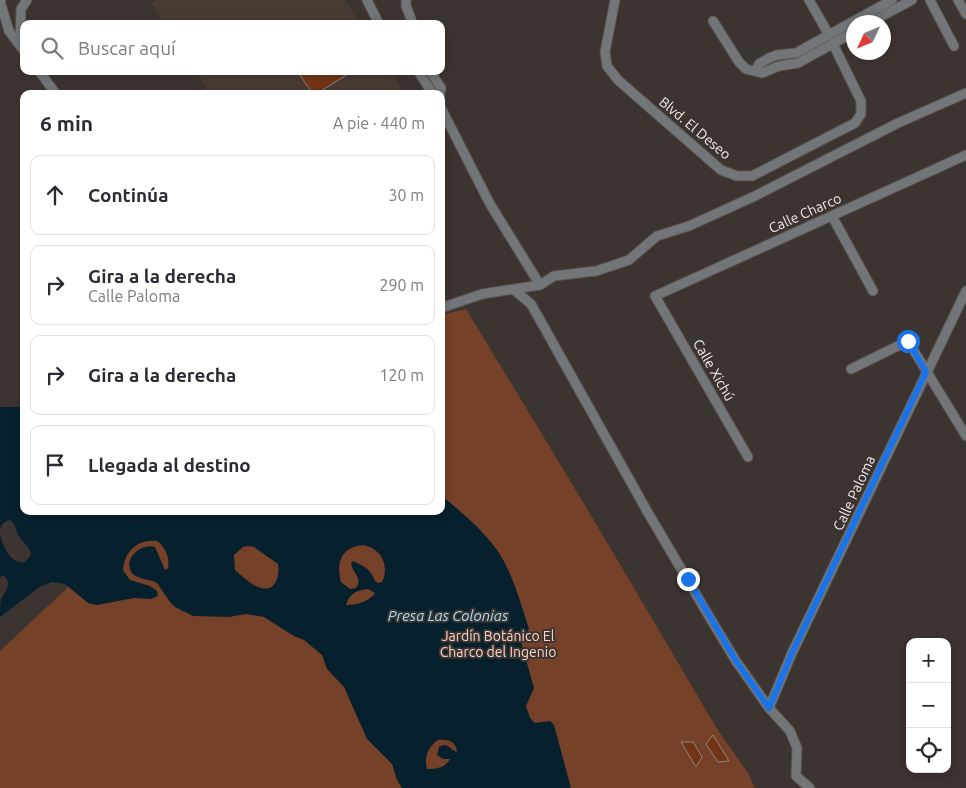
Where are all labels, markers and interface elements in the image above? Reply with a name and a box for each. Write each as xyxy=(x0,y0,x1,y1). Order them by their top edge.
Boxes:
north arrow xyxy=(846,15,891,60)
search box xyxy=(20,20,445,75)
icon: search xyxy=(38,34,66,62)
text: Buscar aquí xyxy=(78,37,176,59)
street label: Blvd. El Deseo xyxy=(656,93,734,163)
text: 6 min xyxy=(40,111,93,135)
text: A pie · 440 m xyxy=(333,114,425,132)
icon: ahead xyxy=(41,181,69,209)
text: Continúa xyxy=(88,184,169,206)
text: 30 m xyxy=(388,186,424,204)
street label: Calle Charco xyxy=(766,190,844,236)
text: Gira a la derecha xyxy=(88,265,236,287)
icon: right xyxy=(41,271,69,299)
text: 290 m xyxy=(379,276,424,294)
text: Calle Paloma xyxy=(88,287,180,305)
route start xyxy=(897,330,920,353)
street label: Calle Xichú xyxy=(690,336,738,404)
icon: right xyxy=(41,361,69,389)
text: Gira a la derecha xyxy=(88,364,236,386)
text: 120 m xyxy=(379,366,424,384)
icon: arrive xyxy=(41,451,69,479)
street label: Calle Paloma xyxy=(830,453,878,533)
text: Llegada al destino xyxy=(88,454,251,476)
route end xyxy=(677,568,700,591)
water label: Presa Las Colonias xyxy=(388,607,509,624)
park label: Jardín Botánico El Charco del Ingenio xyxy=(440,628,556,660)
map controls xyxy=(906,638,951,773)
button: + xyxy=(906,638,951,683)
button: − xyxy=(906,683,951,728)
button: locate xyxy=(906,728,951,773)

